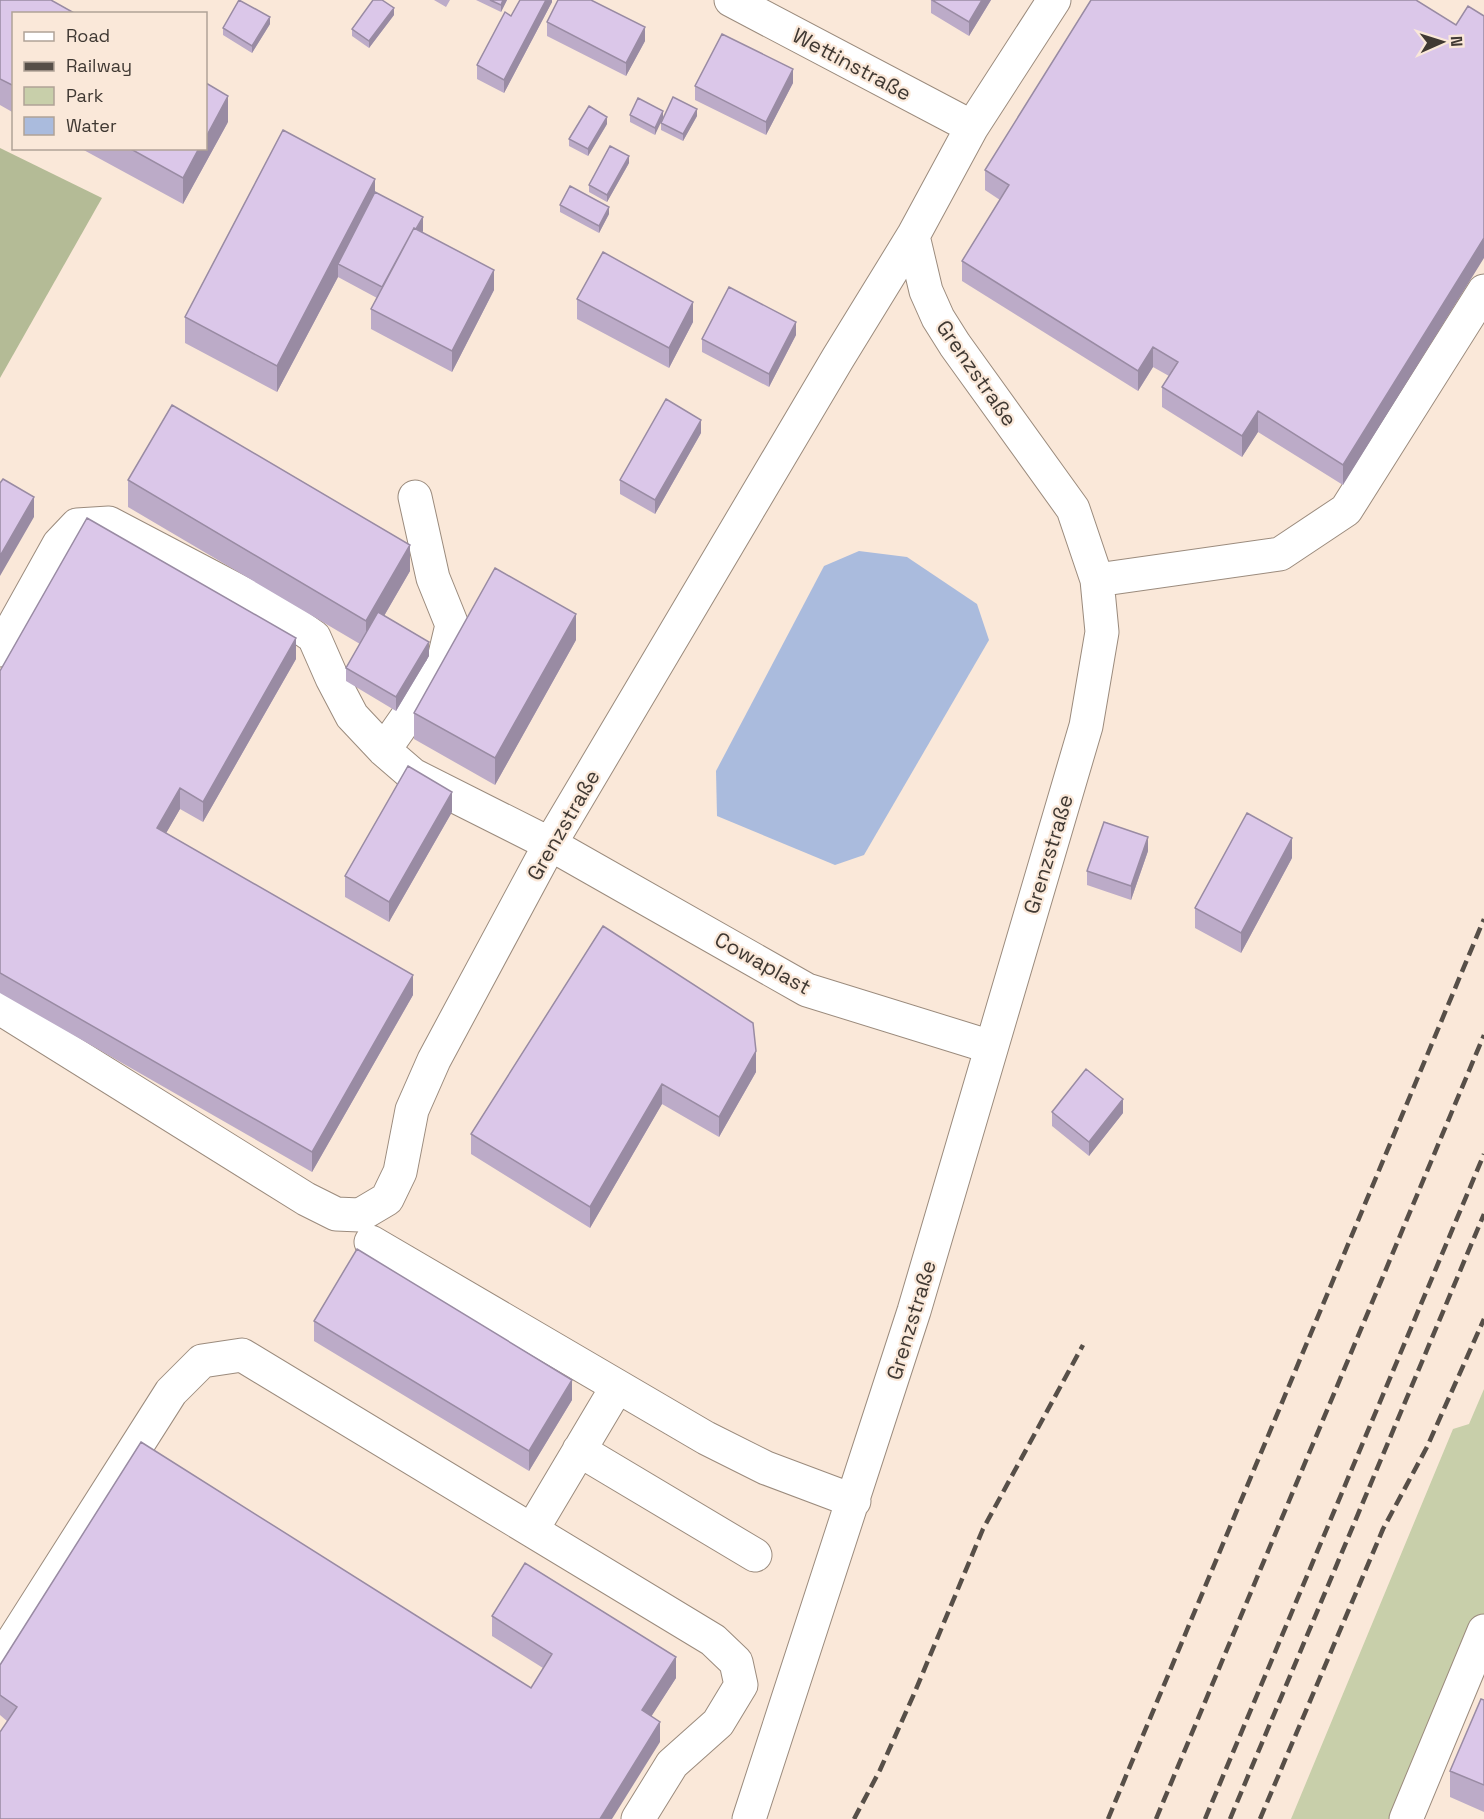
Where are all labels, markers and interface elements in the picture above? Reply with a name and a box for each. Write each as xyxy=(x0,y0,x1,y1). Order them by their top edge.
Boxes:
legend xyxy=(12,12,207,150)
north arrow xyxy=(1412,12,1472,72)
street label: Wettinstraße xyxy=(788,21,916,107)
text: Road xyxy=(66,24,110,47)
text: N xyxy=(1446,35,1467,47)
text: Railway xyxy=(66,54,132,77)
text: Park xyxy=(66,84,104,107)
text: Water xyxy=(66,114,117,137)
street label: Grenzstraße xyxy=(931,315,1023,431)
street label: Grenzstraße xyxy=(520,765,606,885)
street label: Grenzstraße xyxy=(1017,791,1079,917)
street label: Cowaplast xyxy=(710,925,816,1001)
street label: Grenzstraße xyxy=(880,1257,942,1383)

